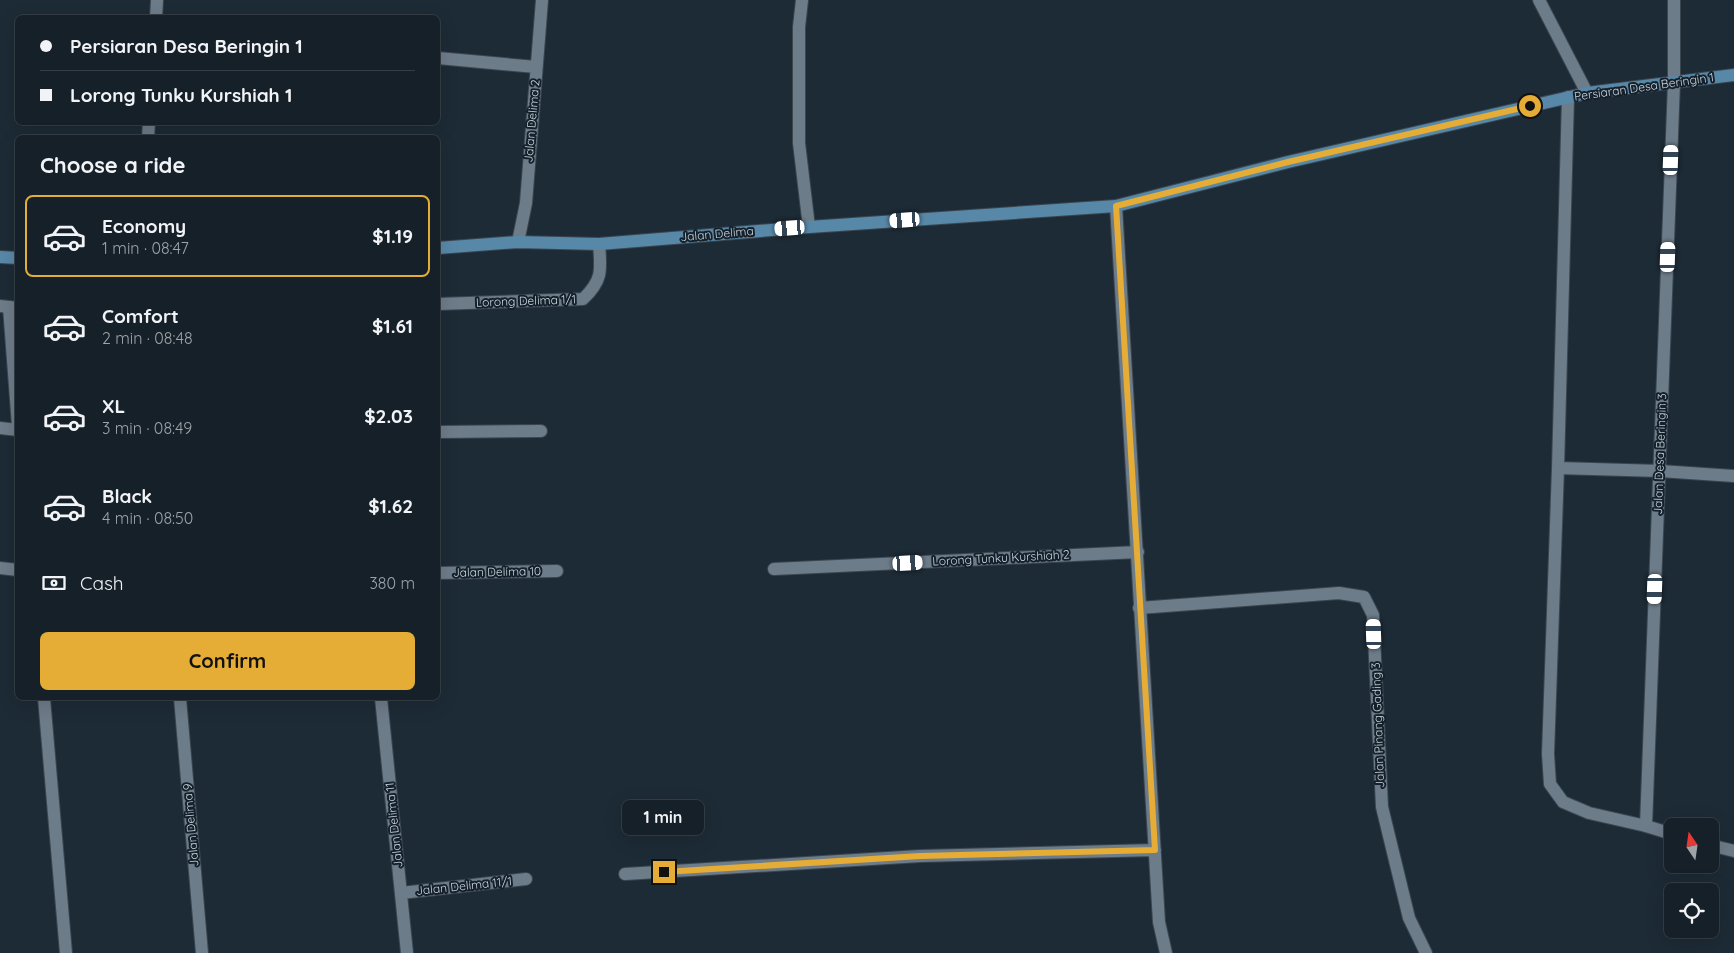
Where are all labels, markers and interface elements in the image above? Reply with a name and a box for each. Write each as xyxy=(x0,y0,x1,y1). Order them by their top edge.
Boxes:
text: Persiaran Desa Beringin 1 xyxy=(70,34,303,58)
street label: Persiaran Desa Beringin 1 xyxy=(1573,69,1715,104)
street label: Jalan Delima 2 xyxy=(520,78,543,163)
text: Lorong Tunku Kurshiah 1 xyxy=(70,83,292,107)
route start xyxy=(1519,95,1541,117)
car xyxy=(1662,145,1679,175)
text: Choose a ride xyxy=(40,151,185,179)
car xyxy=(889,211,920,229)
icon: car xyxy=(42,214,87,259)
text: Economy xyxy=(102,214,186,238)
car xyxy=(774,219,805,237)
street label: Jalan Delima xyxy=(680,223,754,244)
text: $1.19 xyxy=(372,224,413,248)
text: 1 min · 08:47 xyxy=(102,238,189,258)
car xyxy=(1659,242,1676,272)
street label: Lorong Delima 1/1 xyxy=(476,291,576,310)
icon: car xyxy=(42,304,87,349)
text: Comfort xyxy=(102,304,179,328)
text: $1.61 xyxy=(372,314,413,338)
text: 2 min · 08:48 xyxy=(102,328,193,348)
street label: Jalan Desa Beringin 3 xyxy=(1650,393,1669,515)
icon: car xyxy=(42,394,87,439)
text: XL xyxy=(102,394,125,418)
text: $2.03 xyxy=(364,404,413,428)
text: 3 min · 08:49 xyxy=(102,418,192,438)
icon: car xyxy=(42,484,87,529)
text: Black xyxy=(102,484,152,508)
text: $1.62 xyxy=(368,494,413,518)
text: 4 min · 08:50 xyxy=(102,508,193,528)
street label: Lorong Tunku Kurshiah 2 xyxy=(932,546,1070,569)
car xyxy=(892,555,923,571)
street label: Jalan Delima 10 xyxy=(453,563,541,580)
icon: cash xyxy=(40,569,68,597)
text: Cash xyxy=(80,571,124,595)
text: 380 m xyxy=(369,573,415,593)
car xyxy=(1646,574,1663,604)
car xyxy=(1365,619,1382,649)
button: Confirm xyxy=(40,632,415,690)
street label: Jalan Pinang Gading 3 xyxy=(1368,662,1387,788)
street label: Jalan Delima 11 xyxy=(382,782,405,868)
street label: Jalan Delima 9 xyxy=(179,783,202,867)
callout: 1 min xyxy=(623,800,705,834)
text: 1 min xyxy=(644,807,682,827)
north arrow xyxy=(1664,818,1719,872)
map controls xyxy=(1664,818,1719,938)
route end xyxy=(653,861,675,883)
street label: Jalan Delima 11/1 xyxy=(415,873,513,898)
button: locate xyxy=(1664,883,1719,938)

